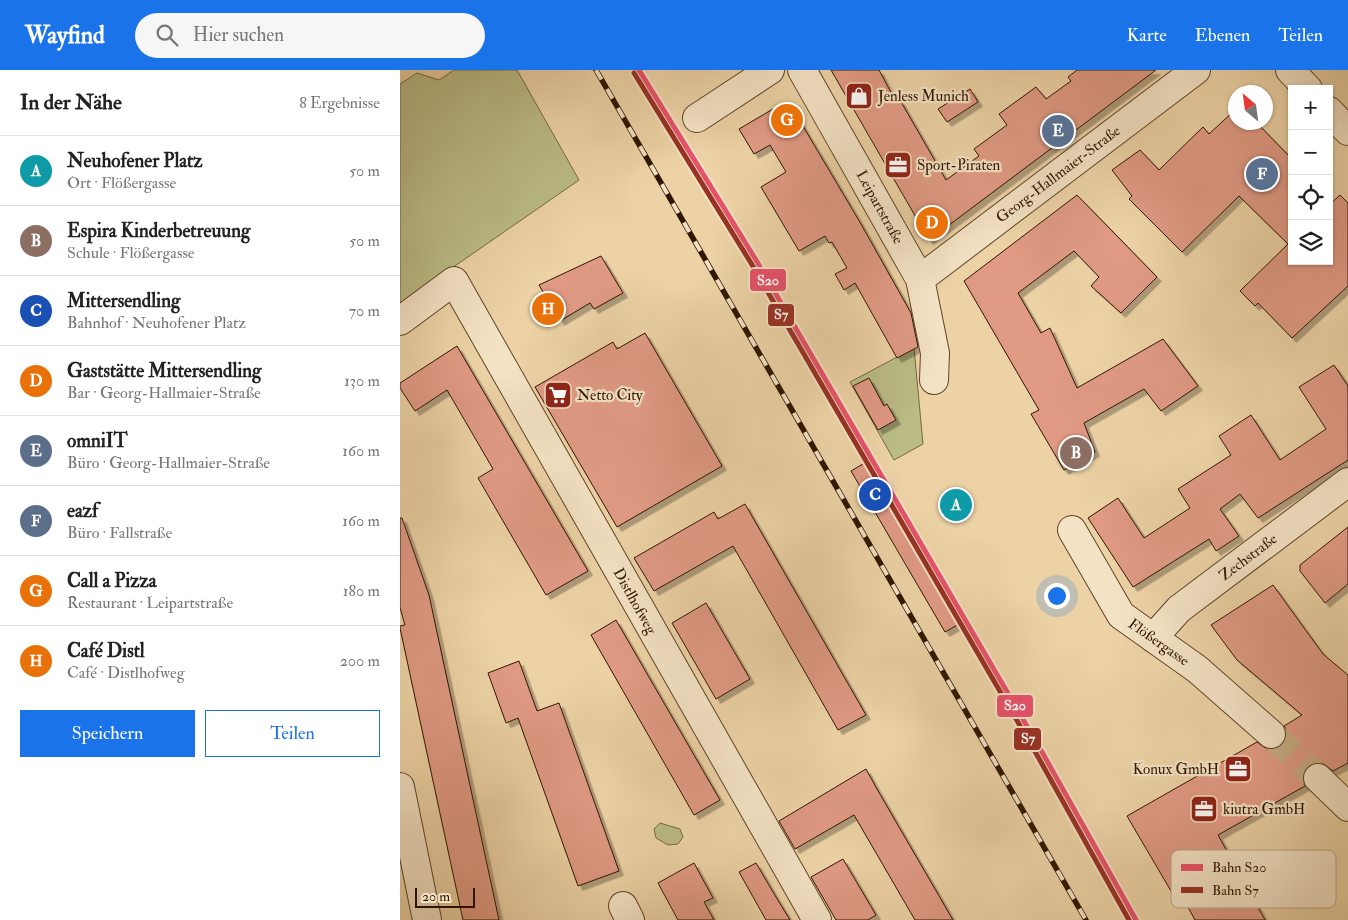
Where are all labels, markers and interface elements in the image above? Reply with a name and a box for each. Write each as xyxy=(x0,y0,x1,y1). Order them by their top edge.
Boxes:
search box xyxy=(135,13,485,58)
text: Wayfind xyxy=(25,20,105,51)
icon: search xyxy=(153,21,181,49)
text: Hier suchen xyxy=(193,23,284,47)
text: Karte xyxy=(1127,24,1167,47)
text: Ebenen xyxy=(1195,24,1250,47)
text: Teilen xyxy=(1278,24,1323,47)
shop icon: Jenless Munich xyxy=(844,81,874,111)
north arrow xyxy=(1228,85,1273,130)
map controls xyxy=(1288,85,1333,265)
button: + xyxy=(1288,85,1333,130)
place label: Jenless Munich xyxy=(877,87,969,107)
text: In der Nähe xyxy=(20,89,122,116)
text: 8 Ergebnisse xyxy=(299,93,380,113)
pin: G xyxy=(771,101,803,139)
pin: E xyxy=(1042,112,1074,150)
street label: Georg-Hallmaier-Straße xyxy=(992,121,1124,227)
button: − xyxy=(1288,130,1333,175)
text: Neuhofener Platz xyxy=(67,149,202,173)
office icon: Sport-Piraten xyxy=(883,150,913,180)
pin: F xyxy=(1246,155,1278,193)
place label: Sport-Piraten xyxy=(917,156,1001,176)
text: A xyxy=(31,161,41,181)
text: 50 m xyxy=(349,161,380,181)
street label: Leipartstraße xyxy=(851,167,908,248)
text: Ort · Flößergasse xyxy=(67,173,176,193)
button: locate xyxy=(1288,175,1333,220)
pin: D xyxy=(916,204,948,242)
text: Espira Kinderbetreuung xyxy=(67,219,250,243)
button: layers xyxy=(1288,220,1333,265)
text: B xyxy=(31,231,41,251)
text: 50 m xyxy=(349,231,380,251)
text: Schule · Flößergasse xyxy=(67,243,195,263)
line badge: S20 xyxy=(749,268,787,292)
text: S20 xyxy=(757,272,779,289)
text: Mittersendling xyxy=(67,289,180,313)
pin: H xyxy=(532,290,564,328)
text: C xyxy=(30,301,42,321)
text: 70 m xyxy=(349,301,380,321)
line badge: S7 xyxy=(767,303,795,327)
text: S7 xyxy=(774,306,789,323)
text: Bahnhof · Neuhofener Platz xyxy=(67,313,246,333)
text: Gaststätte Mittersendling xyxy=(67,359,261,383)
text: D xyxy=(29,371,43,391)
text: 130 m xyxy=(344,371,380,391)
supermarket icon: Netto City xyxy=(543,380,573,410)
text: Bar · Georg-Hallmaier-Straße xyxy=(67,383,261,403)
place label: Netto City xyxy=(577,386,643,405)
text: omniIT xyxy=(67,429,128,453)
pin: B xyxy=(1060,434,1092,472)
text: E xyxy=(30,441,42,461)
text: 160 m xyxy=(342,441,380,461)
text: Büro · Georg-Hallmaier-Straße xyxy=(67,453,270,473)
pin: C xyxy=(859,476,891,514)
pin: A xyxy=(940,486,972,524)
text: eazf xyxy=(67,499,98,523)
text: F xyxy=(31,511,41,531)
text: 160 m xyxy=(342,511,380,531)
text: Büro · Fallstraße xyxy=(67,523,172,543)
street label: Zechstraße xyxy=(1216,529,1281,585)
street label: Distlhofweg xyxy=(609,565,661,638)
text: Call a Pizza xyxy=(67,569,156,593)
text: G xyxy=(29,581,43,601)
text: 180 m xyxy=(343,581,380,601)
your location xyxy=(1044,583,1070,609)
text: Restaurant · Leipartstraße xyxy=(67,593,233,613)
street label: Flößergasse xyxy=(1124,614,1193,670)
text: Café Distl xyxy=(67,639,145,663)
text: H xyxy=(29,651,43,671)
text: 200 m xyxy=(340,651,380,671)
text: Café · Distlhofweg xyxy=(67,663,185,683)
line badge: S20 xyxy=(996,694,1034,718)
text: S20 xyxy=(1004,697,1026,714)
button: Speichern xyxy=(20,710,195,757)
button: Teilen xyxy=(205,710,380,757)
line badge: S7 xyxy=(1013,727,1042,751)
text: S7 xyxy=(1021,730,1036,747)
office icon: Konux GmbH xyxy=(1223,754,1253,784)
place label: Konux GmbH xyxy=(1133,760,1219,779)
office icon: kiutra GmbH xyxy=(1189,794,1219,824)
place label: kiutra GmbH xyxy=(1223,800,1305,819)
legend xyxy=(1171,850,1336,908)
text: Bahn S20 xyxy=(1212,859,1267,876)
text: Bahn S7 xyxy=(1212,882,1259,899)
scale bar xyxy=(415,885,475,908)
text: 20 m xyxy=(422,888,450,905)

